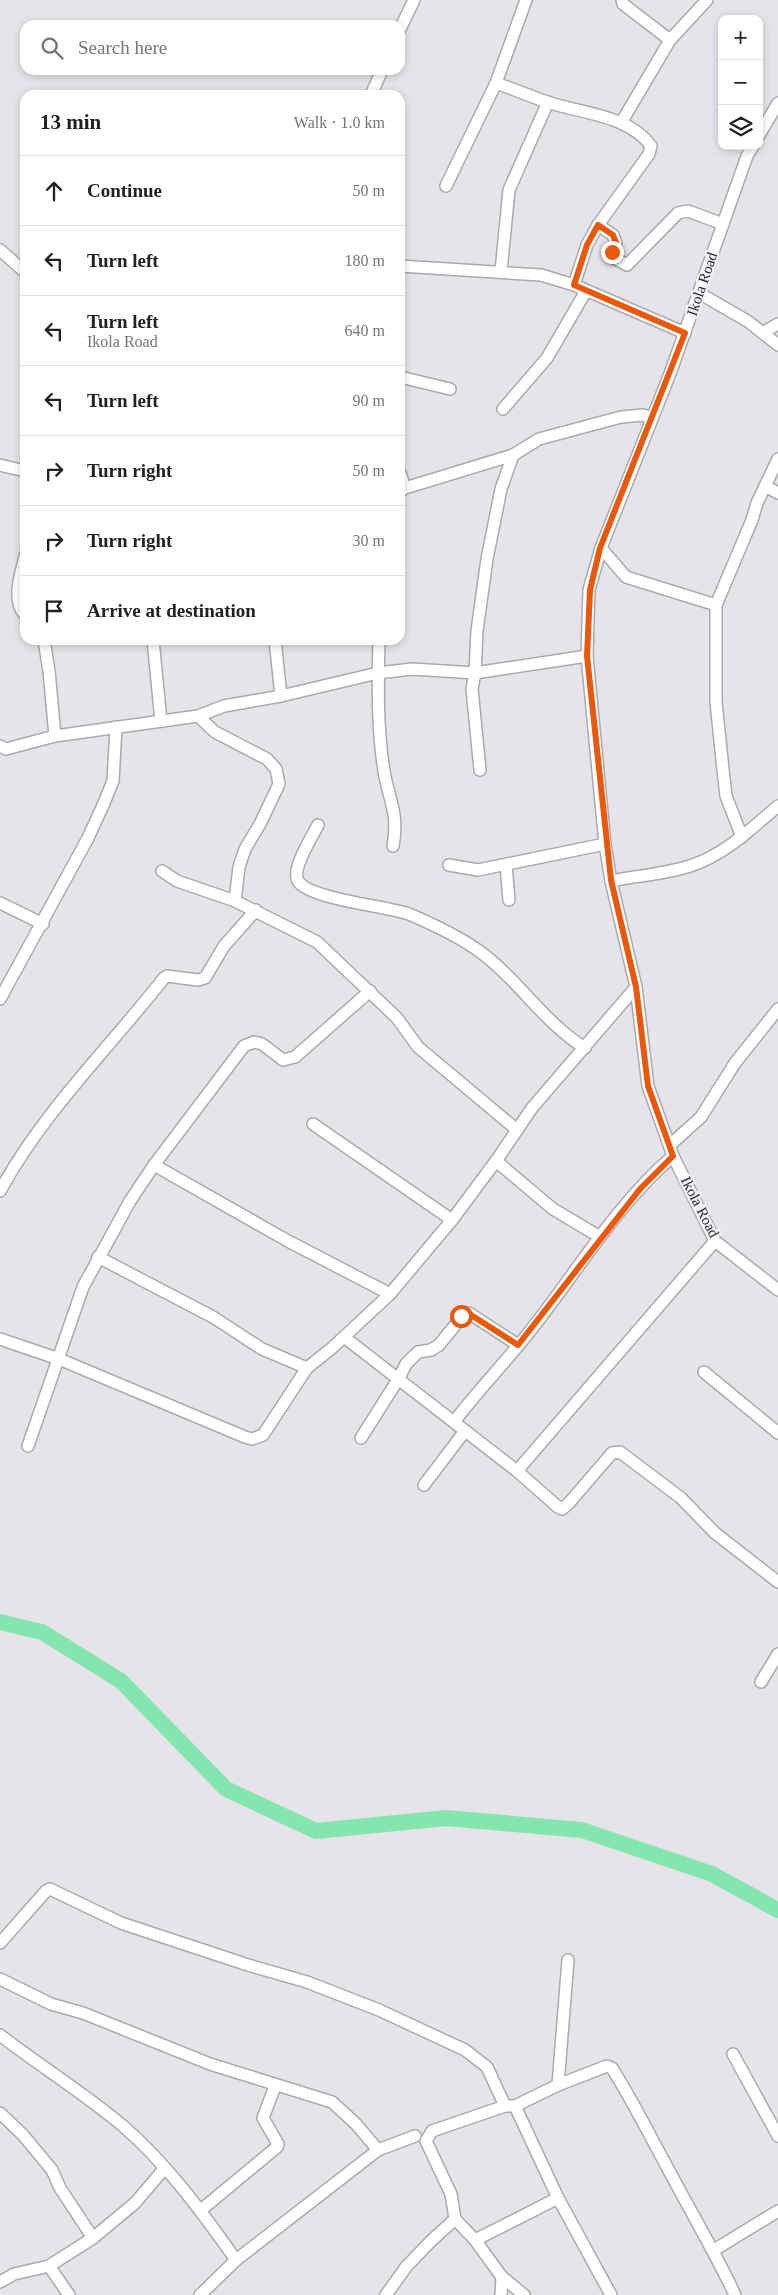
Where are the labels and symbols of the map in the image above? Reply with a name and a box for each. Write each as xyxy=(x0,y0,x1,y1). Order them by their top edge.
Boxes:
route end xyxy=(601,241,624,264)
street label: Ikola Road xyxy=(684,250,721,318)
street label: Ikola Road xyxy=(678,1174,722,1241)
route start xyxy=(450,1305,473,1328)

